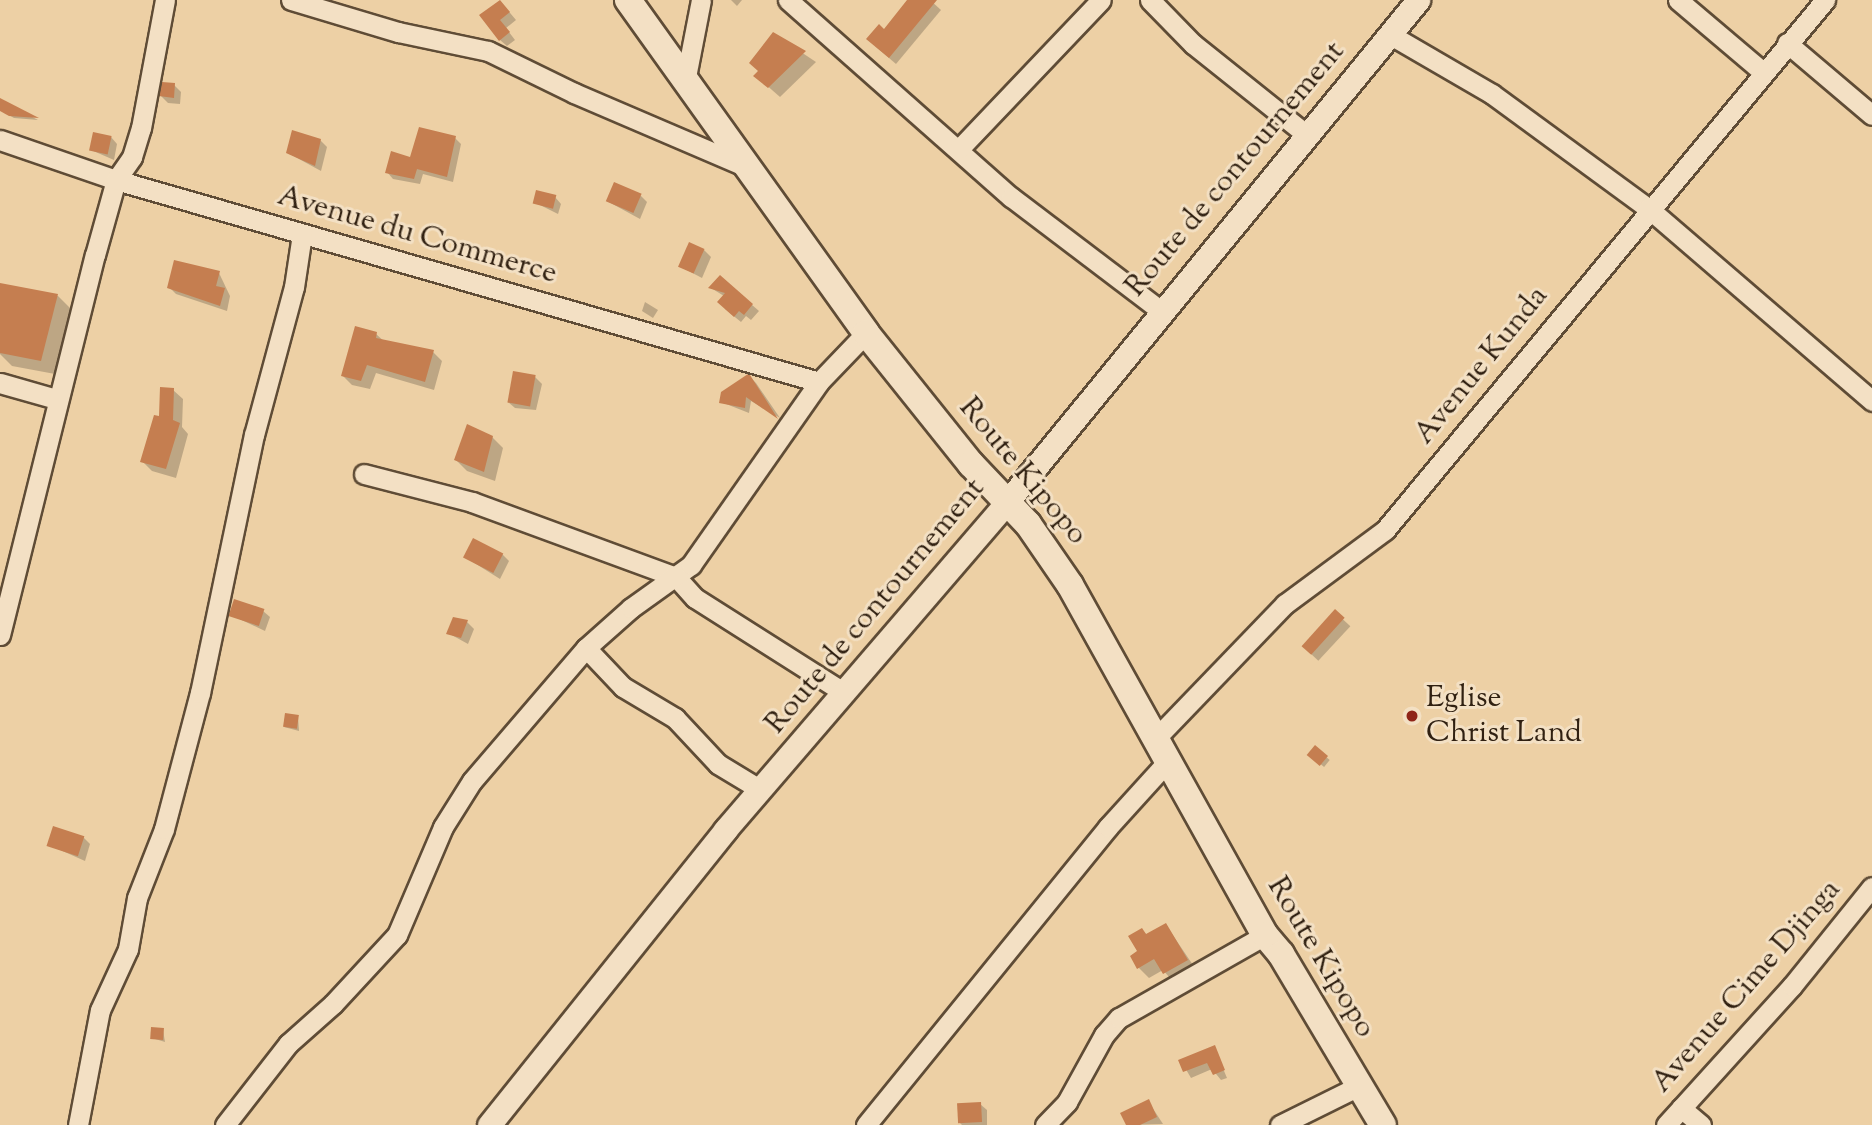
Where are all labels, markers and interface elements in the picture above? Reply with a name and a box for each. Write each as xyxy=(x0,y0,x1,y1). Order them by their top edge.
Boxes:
street label: Route de contournement xyxy=(1119,35,1353,305)
street label: Avenue du Commerce xyxy=(273,179,561,293)
street label: Avenue Kunda xyxy=(1407,280,1557,452)
street label: Route Kipopo xyxy=(950,391,1094,553)
street label: Route de contournement xyxy=(759,472,993,742)
place label: Eglise Christ Land xyxy=(1426,681,1582,752)
marker: Eglise Christ Land xyxy=(1404,708,1420,724)
street label: Route Kipopo xyxy=(1258,871,1382,1045)
street label: Avenue Cime Djinga xyxy=(1645,873,1849,1101)

